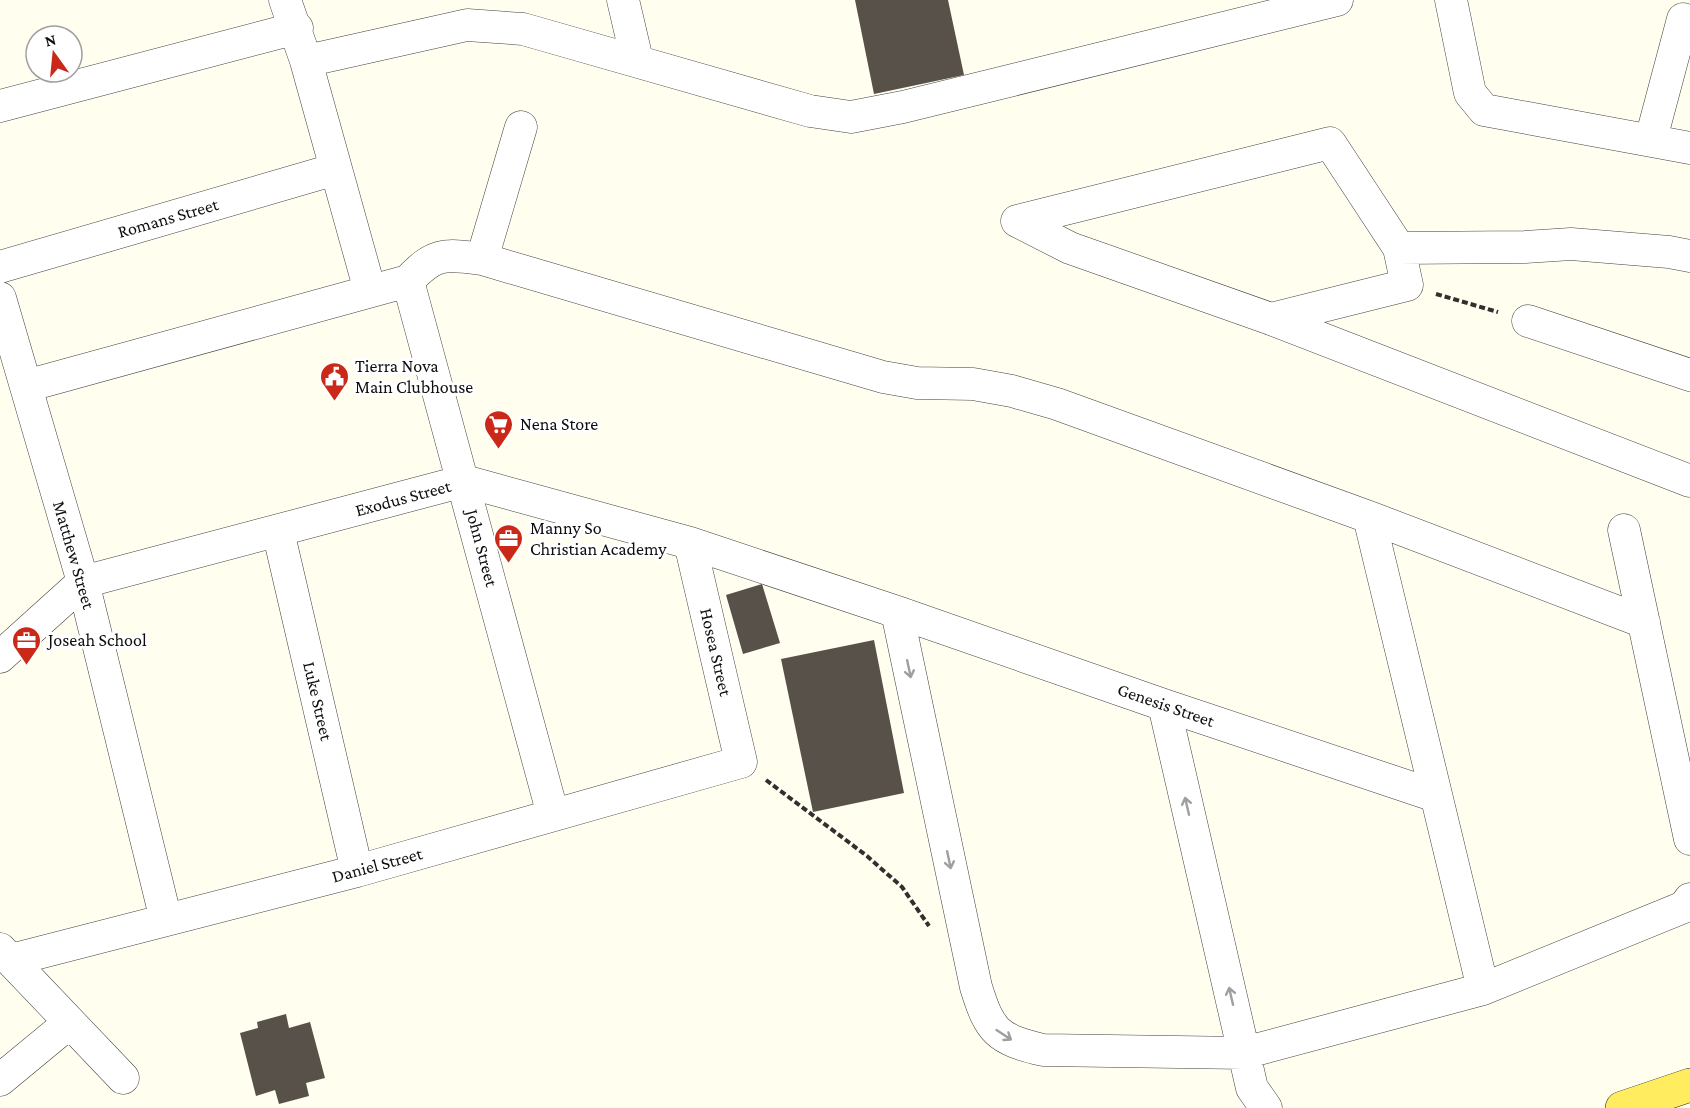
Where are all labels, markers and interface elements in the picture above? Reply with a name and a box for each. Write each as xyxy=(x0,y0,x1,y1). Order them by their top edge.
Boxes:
north arrow xyxy=(24,24,84,84)
text: N xyxy=(43,30,58,50)
street label: Romans Street xyxy=(115,194,222,242)
place label: Tierra Nova Main Clubhouse xyxy=(355,356,473,397)
public building icon: Tierra Nova Main Clubhouse xyxy=(318,360,350,402)
supermarket icon: Nena Store xyxy=(483,408,515,450)
place label: Nena Store xyxy=(520,414,598,434)
street label: Exodus Street xyxy=(353,475,454,520)
street label: Matthew Street xyxy=(49,499,99,612)
street label: John Street xyxy=(462,505,502,590)
place label: Manny So Christian Academy xyxy=(530,518,667,559)
office icon: Manny So Christian Academy xyxy=(493,522,525,564)
street label: Hosea Street xyxy=(696,606,736,699)
office icon: Joseah School xyxy=(11,624,43,666)
place label: Joseah School xyxy=(46,630,147,650)
one-way arrow xyxy=(904,658,915,678)
street label: Luke Street xyxy=(299,660,337,743)
street label: Genesis Street xyxy=(1115,679,1218,731)
one-way arrow xyxy=(1181,796,1193,815)
street label: Daniel Street xyxy=(330,843,425,887)
one-way arrow xyxy=(944,849,955,869)
one-way arrow xyxy=(1225,986,1236,1006)
one-way arrow xyxy=(995,1030,1012,1042)

